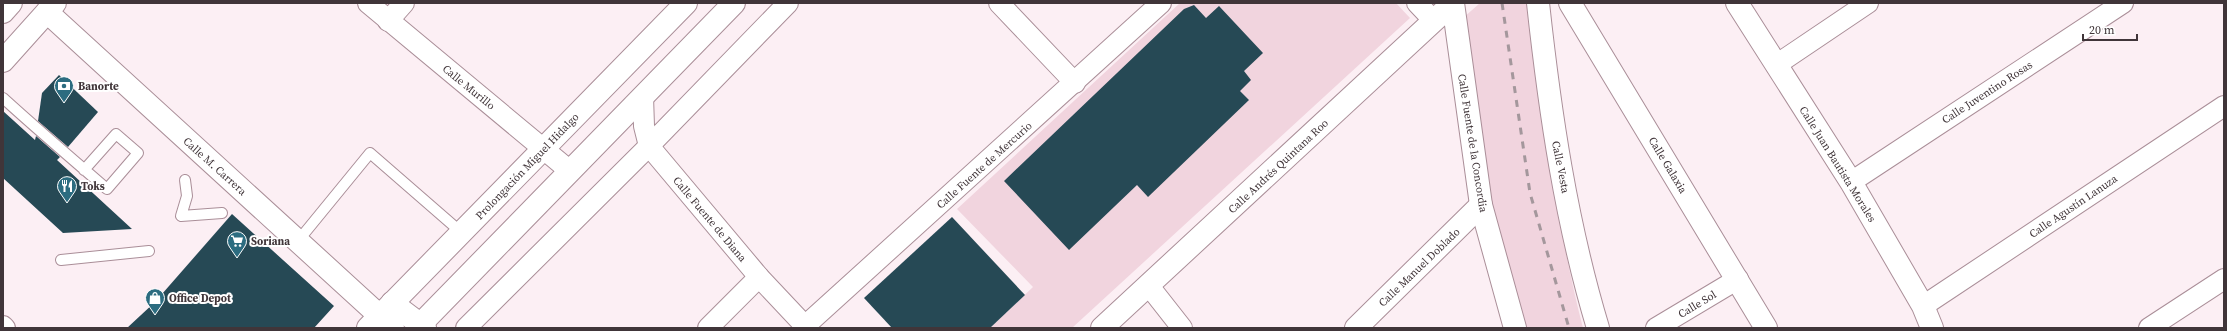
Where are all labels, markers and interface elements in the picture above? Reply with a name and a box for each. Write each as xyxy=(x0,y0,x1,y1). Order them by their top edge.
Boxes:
scale bar xyxy=(2083,16,2137,42)
text: 20 m xyxy=(2089,22,2115,38)
street label: Calle Juventino Rosas xyxy=(1939,57,2036,127)
street label: Calle Murillo xyxy=(439,61,498,113)
street label: Calle Fuente de la Concordia xyxy=(1454,73,1491,214)
bank icon: Banorte xyxy=(53,75,75,103)
place label: Banorte xyxy=(78,79,119,94)
street label: Calle Juan Bautista Morales xyxy=(1796,103,1880,225)
street label: Prolongación Miguel Hidalgo xyxy=(472,110,582,223)
street label: Calle Andrés Quintana Roo xyxy=(1225,116,1332,217)
street label: Calle Fuente de Mercurio xyxy=(933,118,1035,212)
street label: Calle M. Carrera xyxy=(180,134,250,199)
street label: Calle Galaxia xyxy=(1645,134,1691,197)
street label: Calle Vesta xyxy=(1548,140,1573,195)
street label: Calle Agustín Lanuza xyxy=(2026,171,2121,242)
street label: Calle Fuente de Diana xyxy=(669,174,750,265)
restaurant icon: Toks xyxy=(56,175,78,203)
place label: Toks xyxy=(81,179,105,194)
street label: Calle Manuel Doblado xyxy=(1375,225,1463,310)
supermarket icon: Soriana xyxy=(226,230,248,258)
place label: Soriana xyxy=(251,234,290,249)
shop icon: Office Depot xyxy=(144,287,166,315)
street label: Calle Sol xyxy=(1675,287,1719,322)
place label: Office Depot xyxy=(169,291,232,306)

